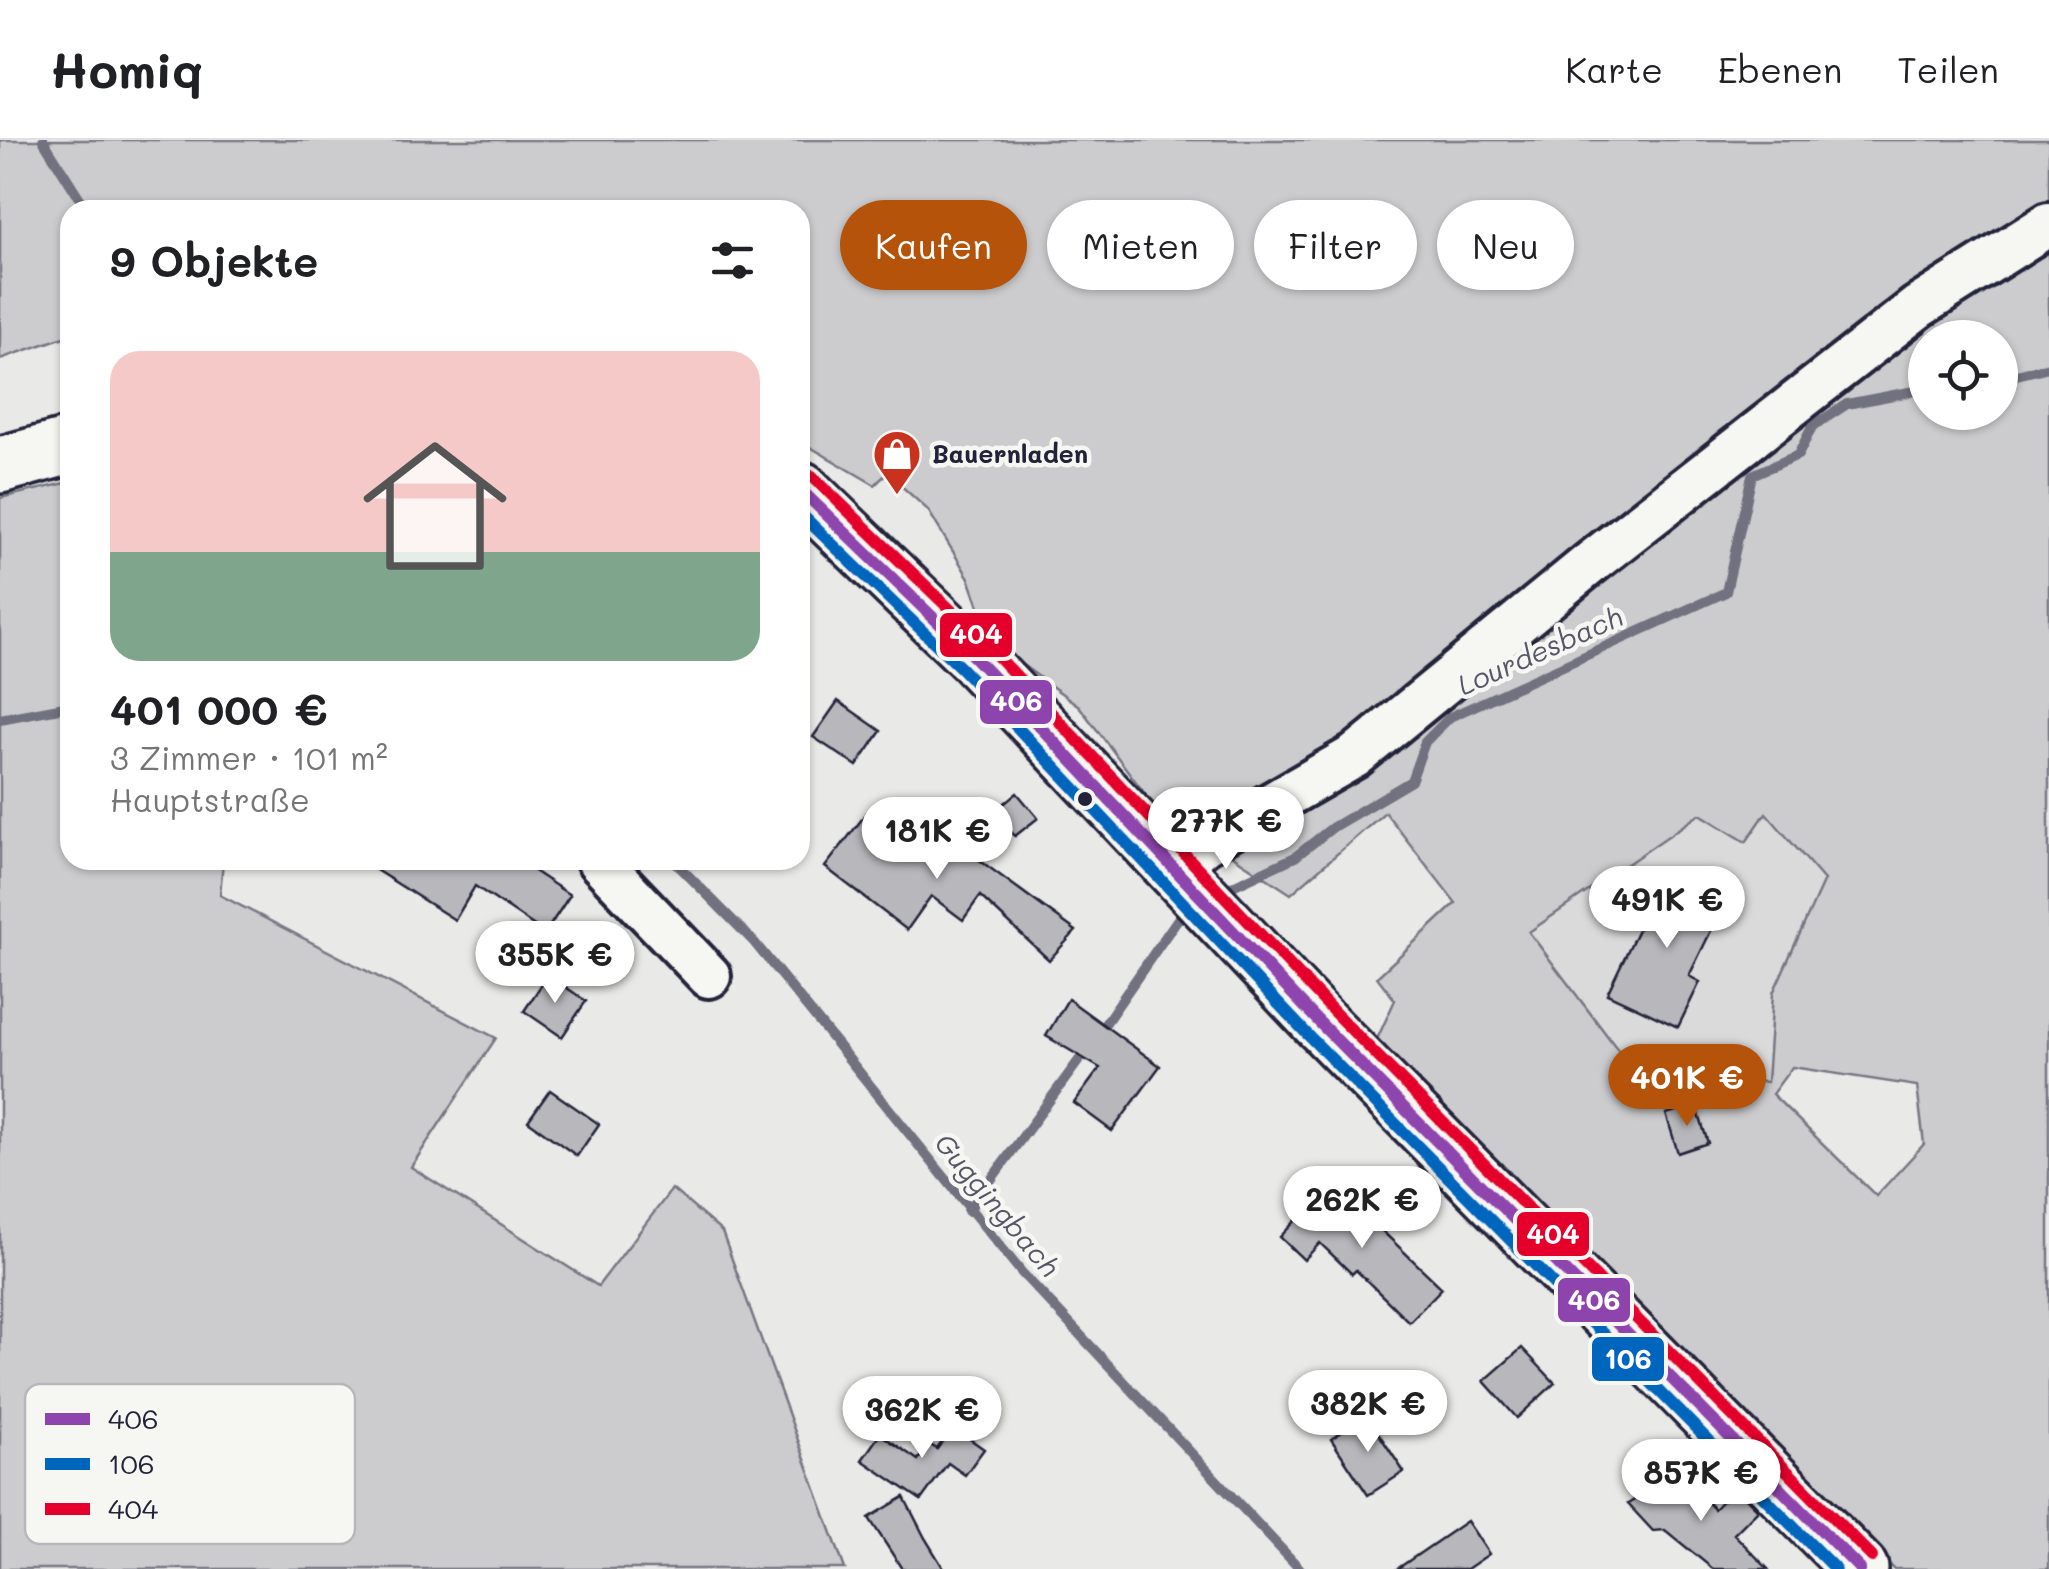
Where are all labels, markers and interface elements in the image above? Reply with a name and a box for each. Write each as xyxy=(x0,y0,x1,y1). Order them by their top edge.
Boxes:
text: Homiq xyxy=(50,38,203,100)
text: Karte xyxy=(1565,46,1663,92)
text: Ebenen xyxy=(1718,46,1842,92)
text: Teilen xyxy=(1897,46,1999,92)
chip: Kaufen xyxy=(840,200,1027,290)
chip: Mieten xyxy=(1047,200,1234,290)
chip: Filter xyxy=(1254,200,1417,290)
chip: Neu xyxy=(1437,200,1574,290)
text: 9 Objekte xyxy=(110,233,318,288)
icon: filters xyxy=(705,233,760,288)
map controls xyxy=(1908,320,2018,430)
button: locate xyxy=(1908,320,2018,430)
icon: home xyxy=(345,416,525,596)
shop icon: Bauernladen xyxy=(871,428,923,496)
place label: Bauernladen xyxy=(932,437,1088,469)
water label: Lourdesbach xyxy=(1451,598,1628,703)
line badge: 404 xyxy=(938,611,1014,659)
text: 404 xyxy=(949,615,1003,651)
line badge: 406 xyxy=(978,678,1054,726)
text: 401 000 € xyxy=(110,681,328,736)
text: 406 xyxy=(990,682,1042,718)
text: 3 Zimmer · 101 m² xyxy=(110,736,388,778)
text: Hauptstraße xyxy=(110,778,310,820)
pin: 277K € xyxy=(1145,787,1307,872)
unlabelled marker xyxy=(1075,789,1095,809)
pin: 181K € xyxy=(856,797,1018,882)
text: 277K € xyxy=(1170,798,1282,840)
text: 181K € xyxy=(884,808,990,850)
pin: 491K € xyxy=(1586,866,1748,951)
text: 491K € xyxy=(1611,877,1723,919)
pin: 355K € xyxy=(474,921,636,1006)
text: 355K € xyxy=(497,932,613,974)
pin: 401K € xyxy=(1606,1044,1768,1129)
text: 401K € xyxy=(1630,1055,1744,1097)
water label: Guggingbach xyxy=(927,1125,1068,1283)
pin: 262K € xyxy=(1281,1166,1443,1251)
text: 262K € xyxy=(1305,1177,1419,1219)
line badge: 404 xyxy=(1515,1210,1591,1258)
text: 404 xyxy=(1526,1215,1580,1251)
line badge: 406 xyxy=(1556,1276,1632,1324)
text: 406 xyxy=(1568,1281,1620,1317)
line badge: 106 xyxy=(1590,1335,1666,1383)
text: 106 xyxy=(1604,1340,1652,1376)
pin: 382K € xyxy=(1287,1370,1449,1455)
pin: 362K € xyxy=(841,1376,1003,1461)
text: 382K € xyxy=(1310,1381,1426,1423)
legend xyxy=(25,1384,355,1544)
text: 362K € xyxy=(865,1387,979,1429)
text: 406 xyxy=(108,1400,159,1436)
pin: 857K € xyxy=(1620,1439,1782,1524)
text: 106 xyxy=(108,1445,155,1481)
text: 857K € xyxy=(1644,1450,1758,1492)
text: 404 xyxy=(108,1490,159,1526)

